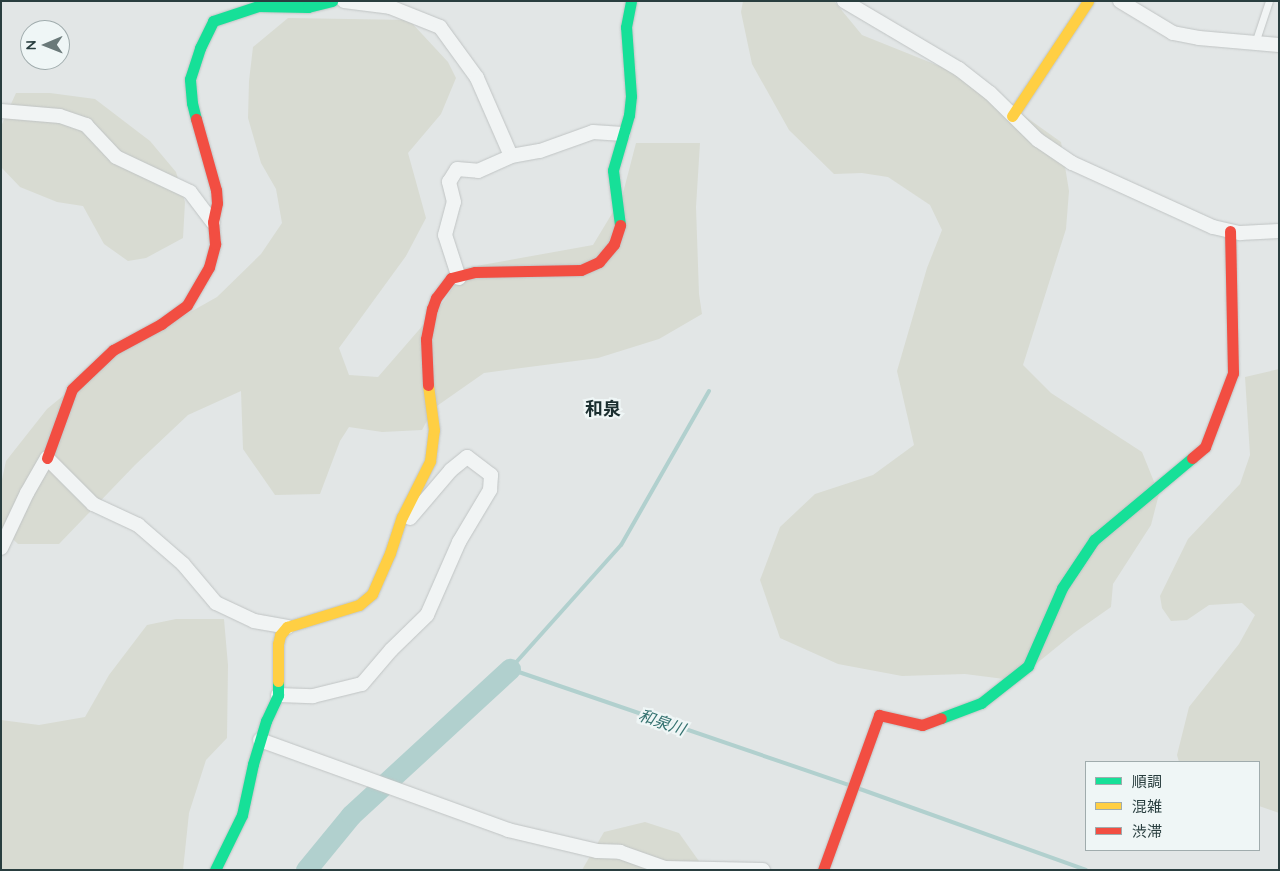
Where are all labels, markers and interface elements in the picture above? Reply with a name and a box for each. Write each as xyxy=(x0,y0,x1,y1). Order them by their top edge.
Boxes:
north arrow xyxy=(20,20,70,70)
text: N xyxy=(22,40,40,51)
district label: 和泉 xyxy=(585,398,621,420)
water label: 和泉川 xyxy=(636,705,688,739)
legend xyxy=(1085,761,1260,851)
text: 順調 xyxy=(1132,772,1162,791)
text: 混雑 xyxy=(1132,797,1162,816)
text: 渋滞 xyxy=(1132,822,1162,841)

